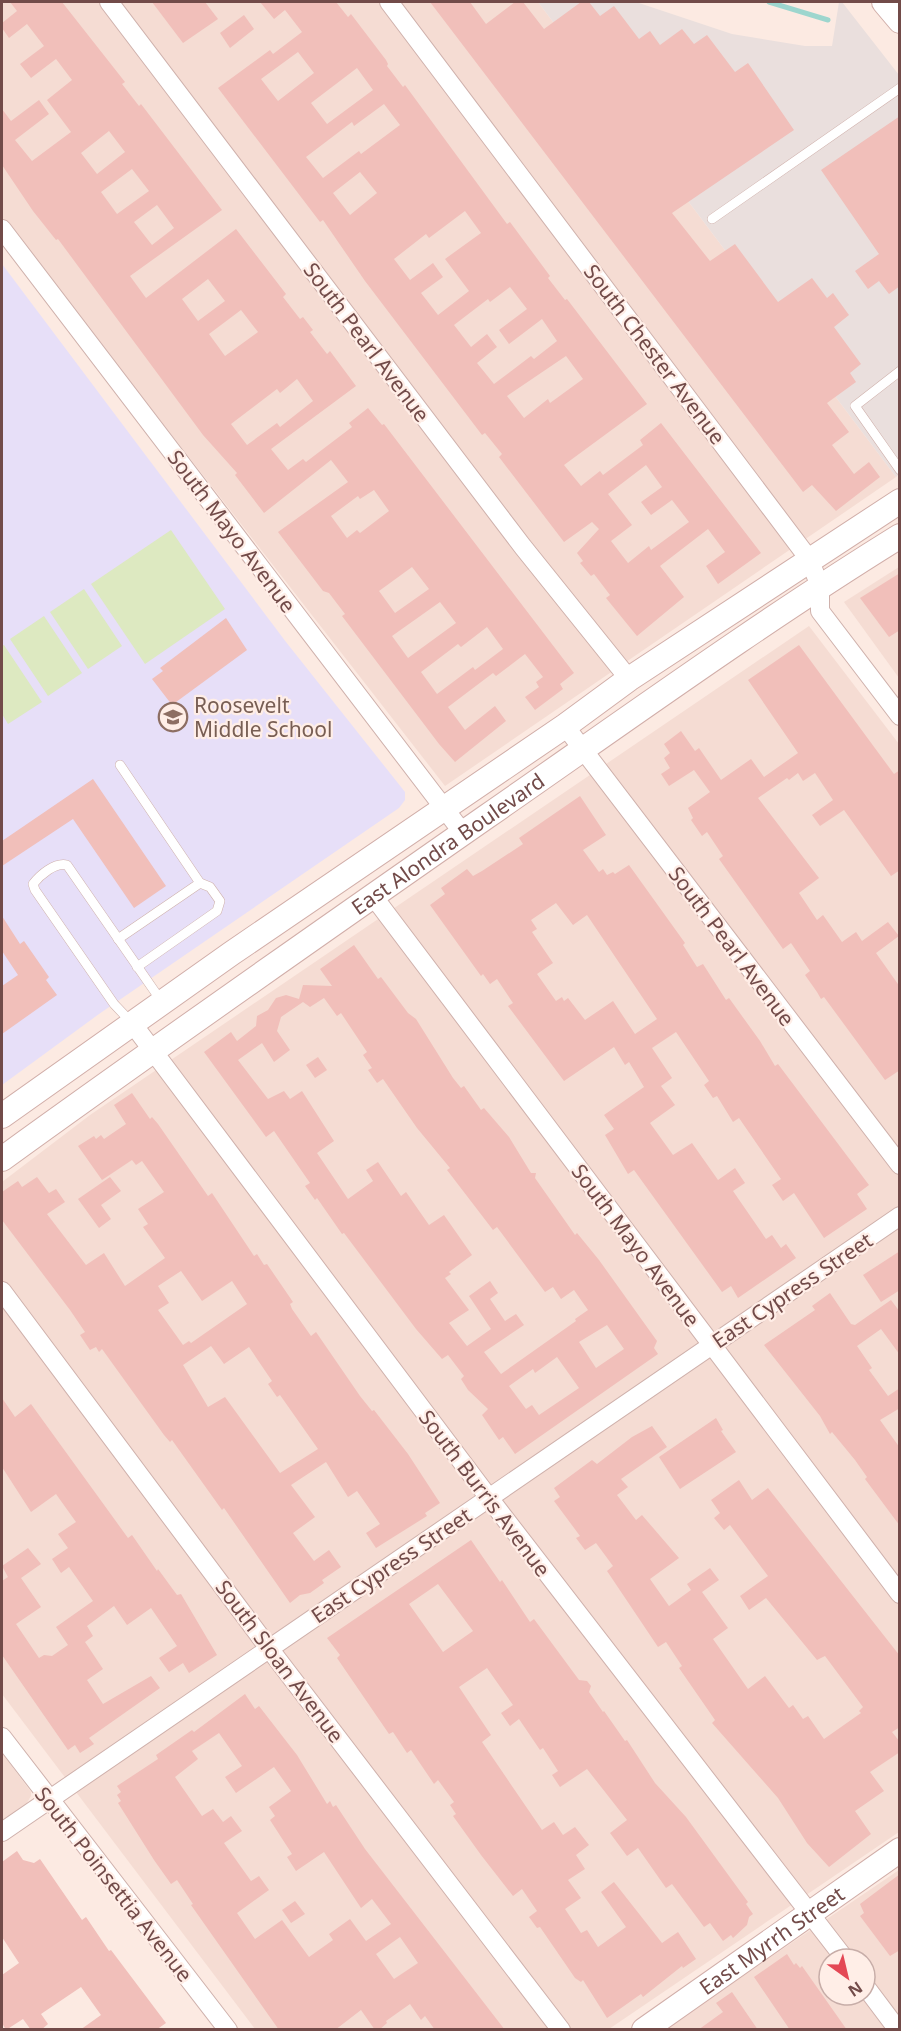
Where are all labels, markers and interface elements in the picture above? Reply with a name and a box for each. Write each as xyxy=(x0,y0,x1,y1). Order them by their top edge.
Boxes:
street label: South Pearl Avenue xyxy=(298,257,436,427)
street label: South Chester Avenue xyxy=(578,258,732,450)
street label: South Mayo Avenue xyxy=(162,444,302,618)
place label: Roosevelt Middle School xyxy=(194,691,332,743)
school or university icon: Roosevelt Middle School xyxy=(157,701,189,733)
street label: East Alondra Boulevard xyxy=(346,767,550,921)
street label: South Pearl Avenue xyxy=(663,861,801,1031)
street label: South Mayo Avenue xyxy=(566,1158,706,1332)
street label: East Cypress Street xyxy=(706,1226,878,1354)
street label: South Burris Avenue xyxy=(413,1404,557,1582)
street label: East Cypress Street xyxy=(305,1501,477,1629)
street label: South Sloan Avenue xyxy=(210,1574,350,1748)
street label: South Poinsettia Avenue xyxy=(29,1781,199,1987)
street label: East Myrrh Street xyxy=(694,1879,850,2001)
north arrow xyxy=(817,1947,877,2007)
text: N xyxy=(844,1977,867,2002)

